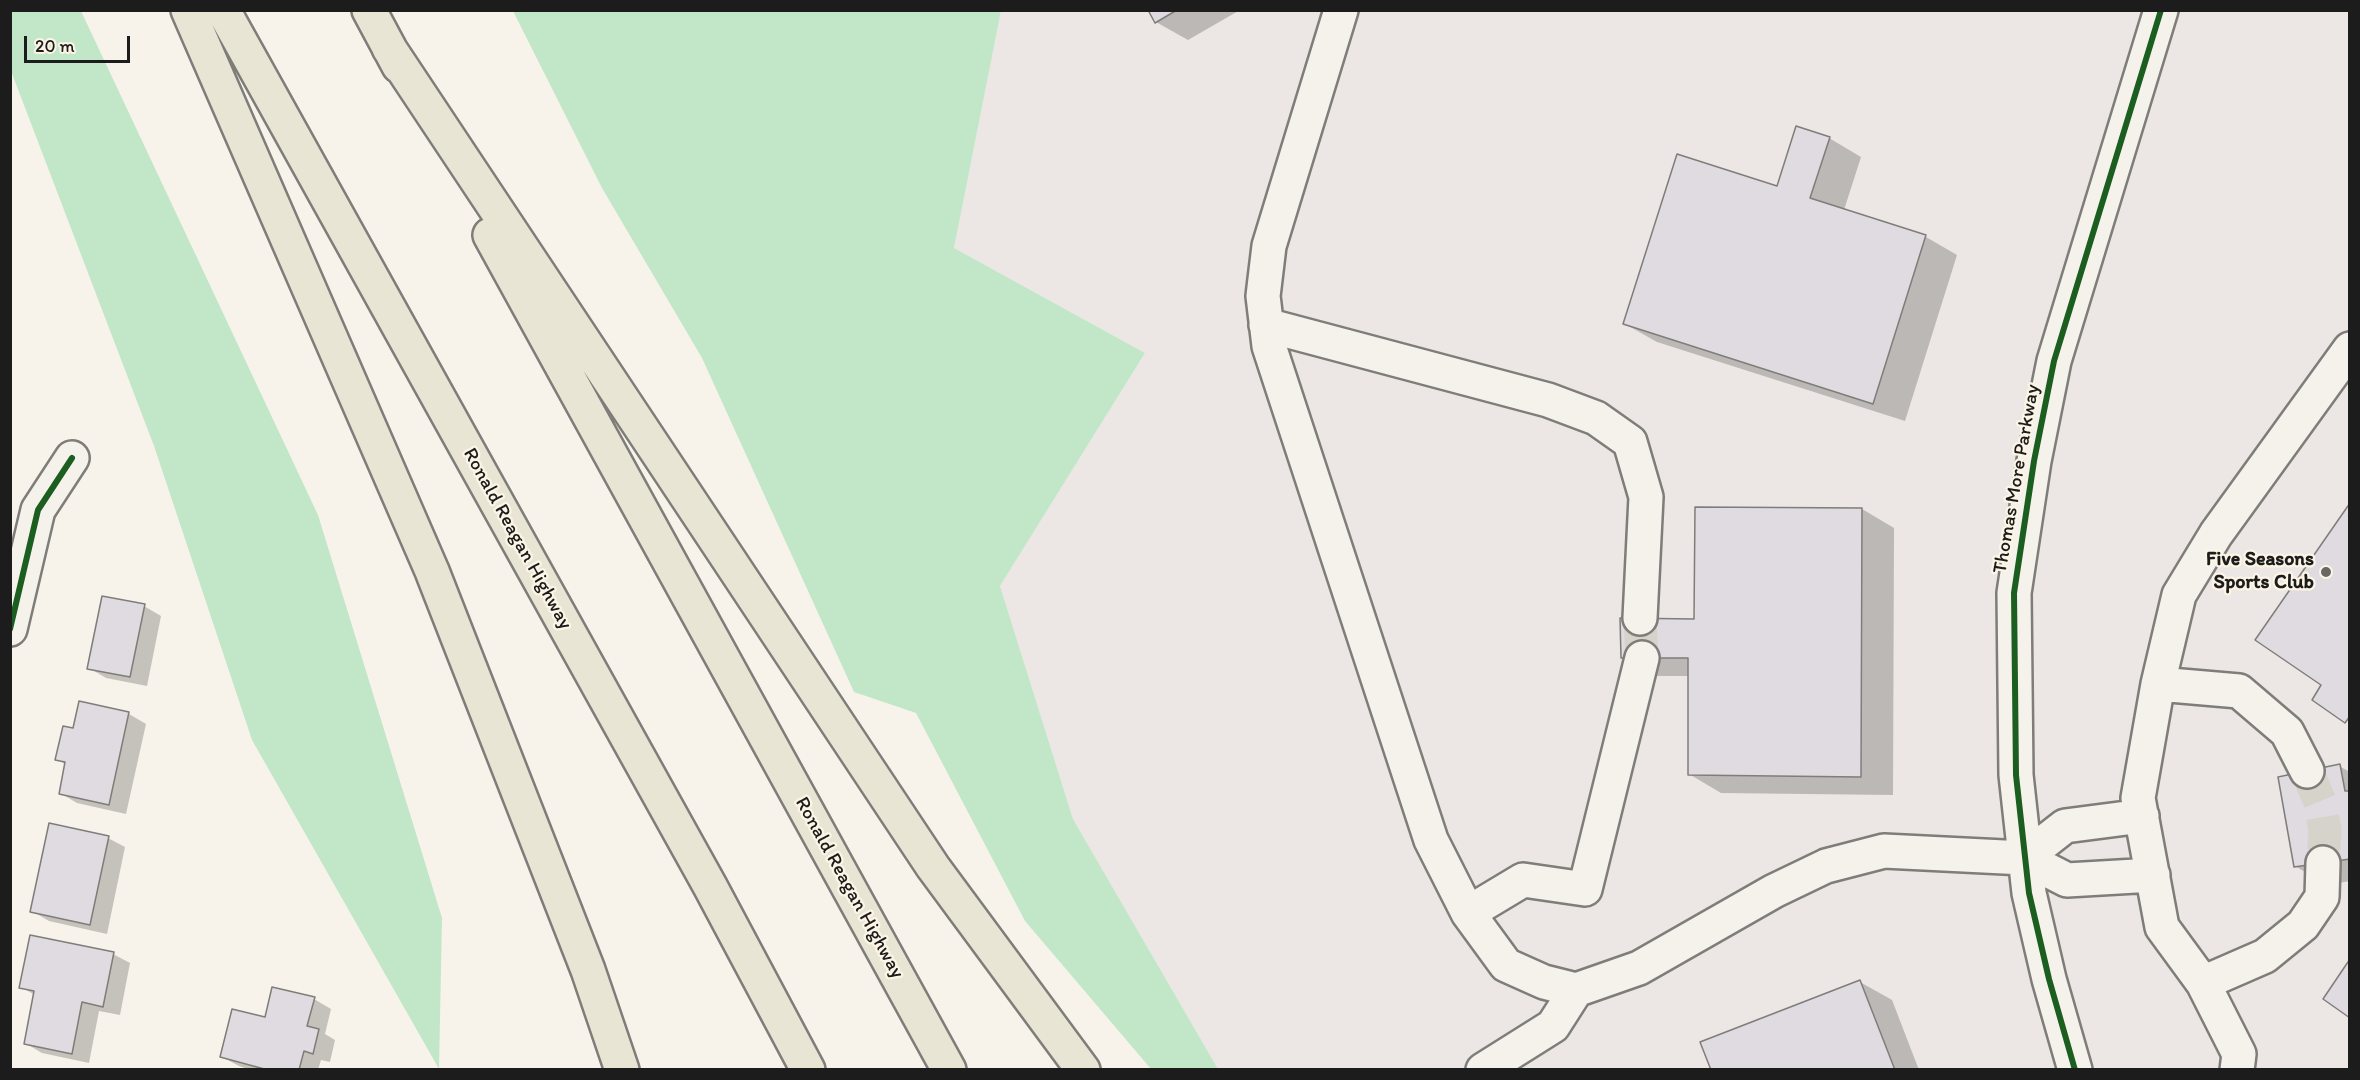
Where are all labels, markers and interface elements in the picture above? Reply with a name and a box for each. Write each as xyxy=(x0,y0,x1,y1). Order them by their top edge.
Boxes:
scale bar xyxy=(27,24,134,62)
text: 20 m xyxy=(35,35,75,57)
street label: Thomas More Parkway xyxy=(1989,383,2045,575)
street label: Ronald Reagan Highway xyxy=(457,444,577,634)
place label: Five Seasons Sports Club xyxy=(2206,548,2314,595)
marker: Five Seasons Sports Club xyxy=(2319,565,2333,579)
street label: Ronald Reagan Highway xyxy=(789,793,909,983)

